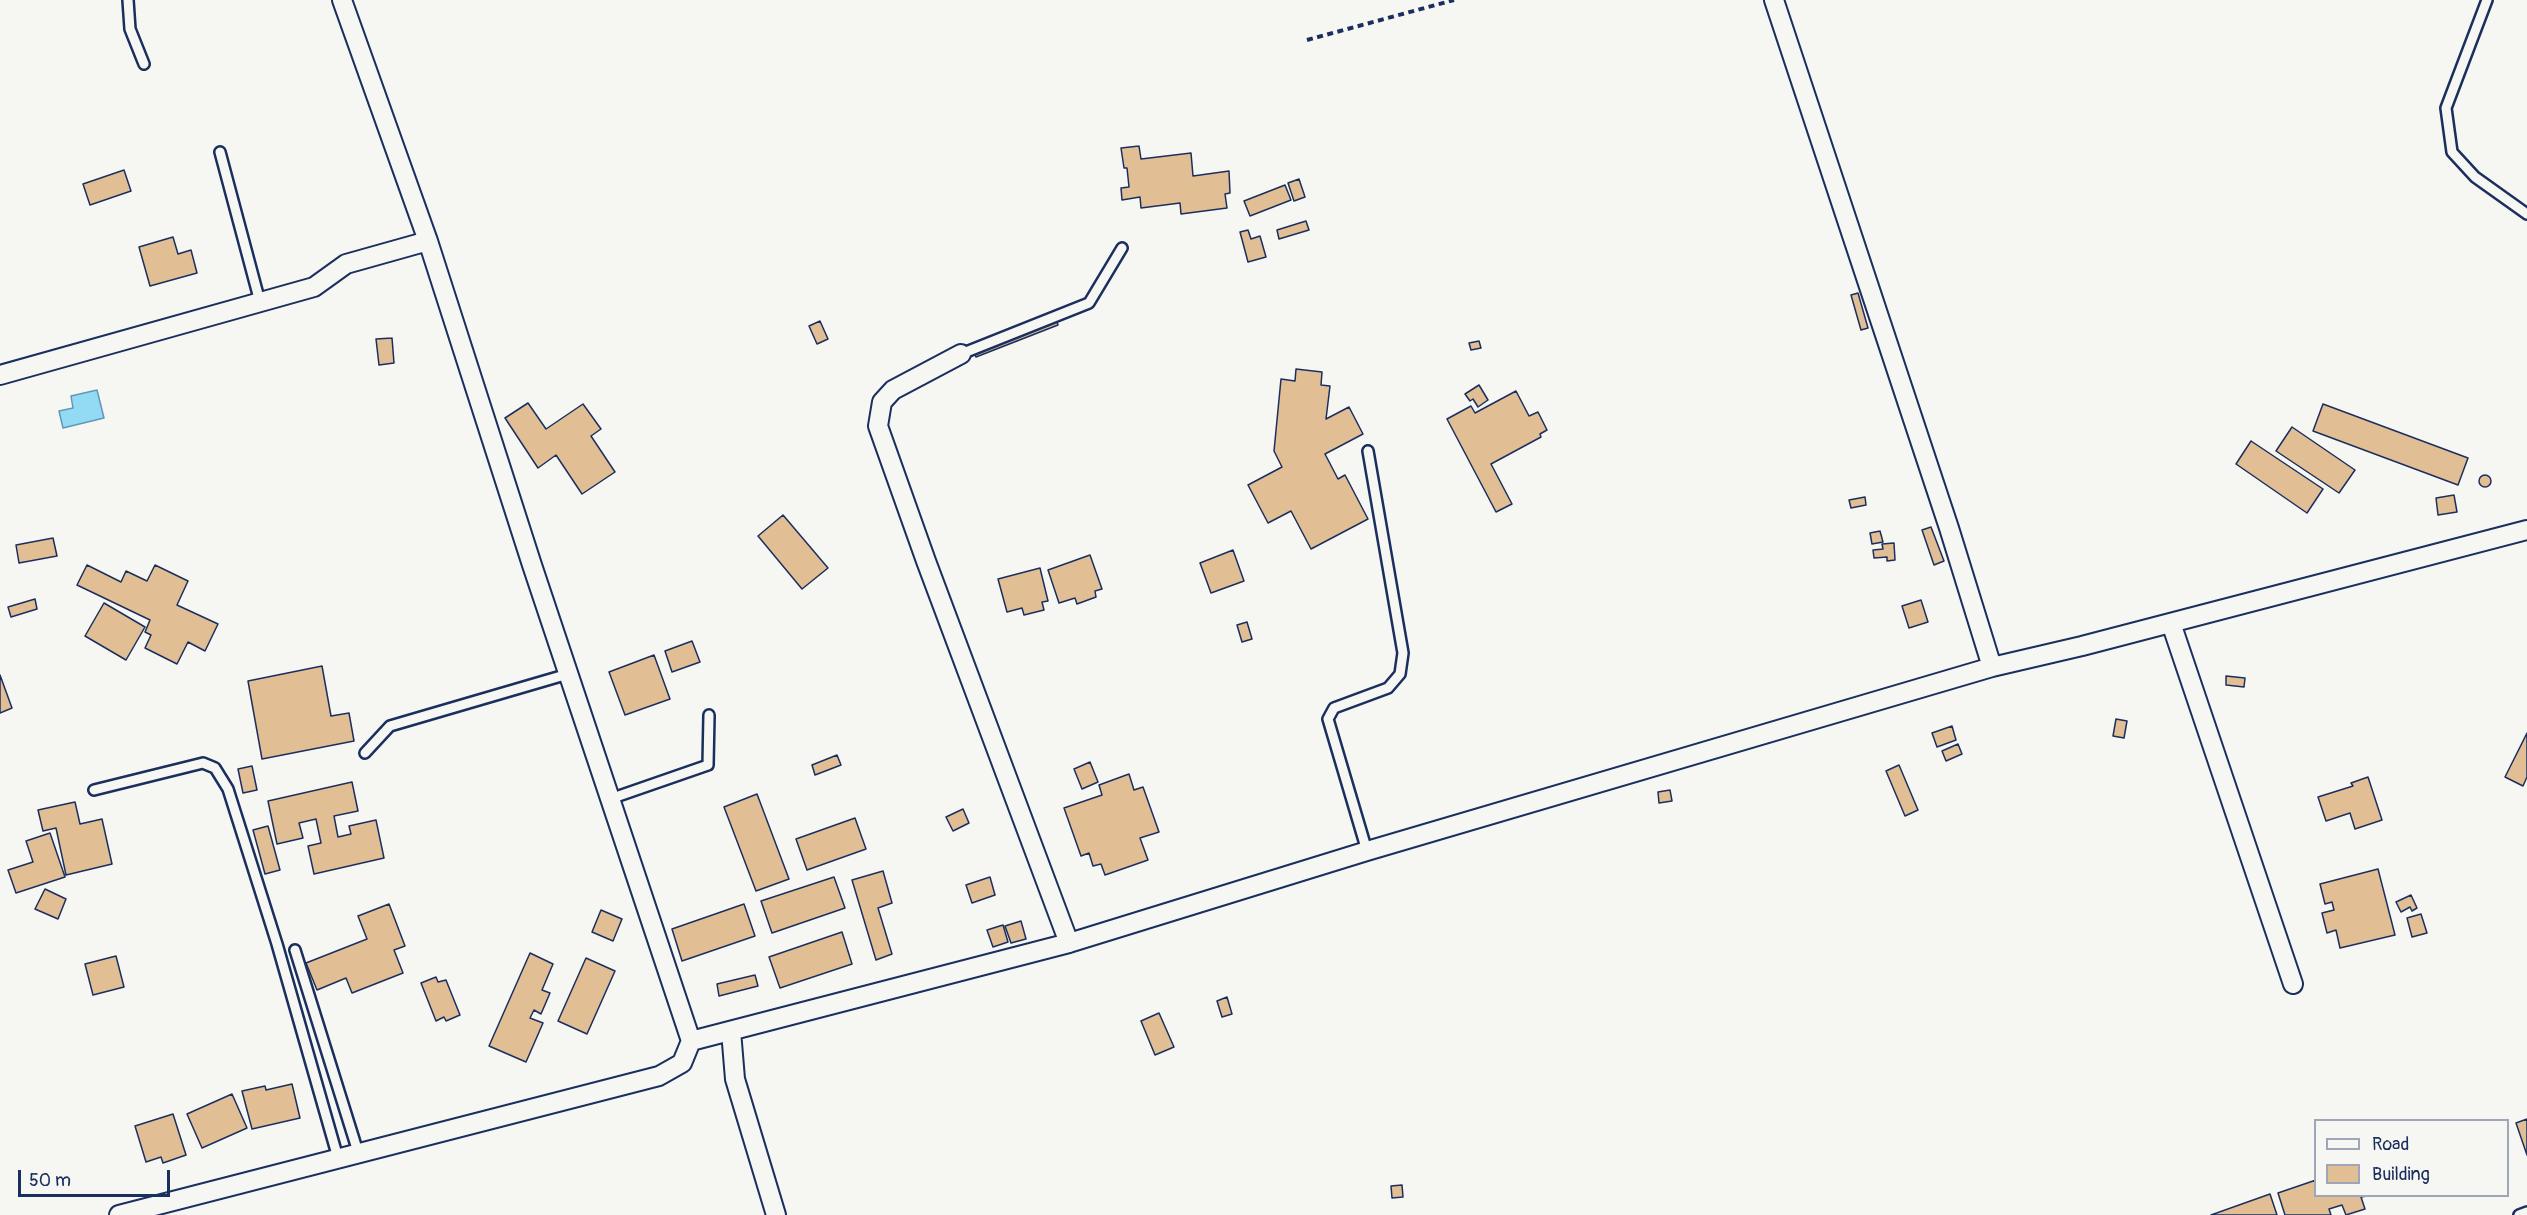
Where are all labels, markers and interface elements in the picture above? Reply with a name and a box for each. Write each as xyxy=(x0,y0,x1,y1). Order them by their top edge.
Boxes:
legend xyxy=(2314,1119,2509,1197)
text: Road xyxy=(2372,1133,2409,1156)
scale bar xyxy=(21,1158,172,1196)
text: Building xyxy=(2372,1163,2430,1186)
text: 50 m xyxy=(29,1169,71,1192)

